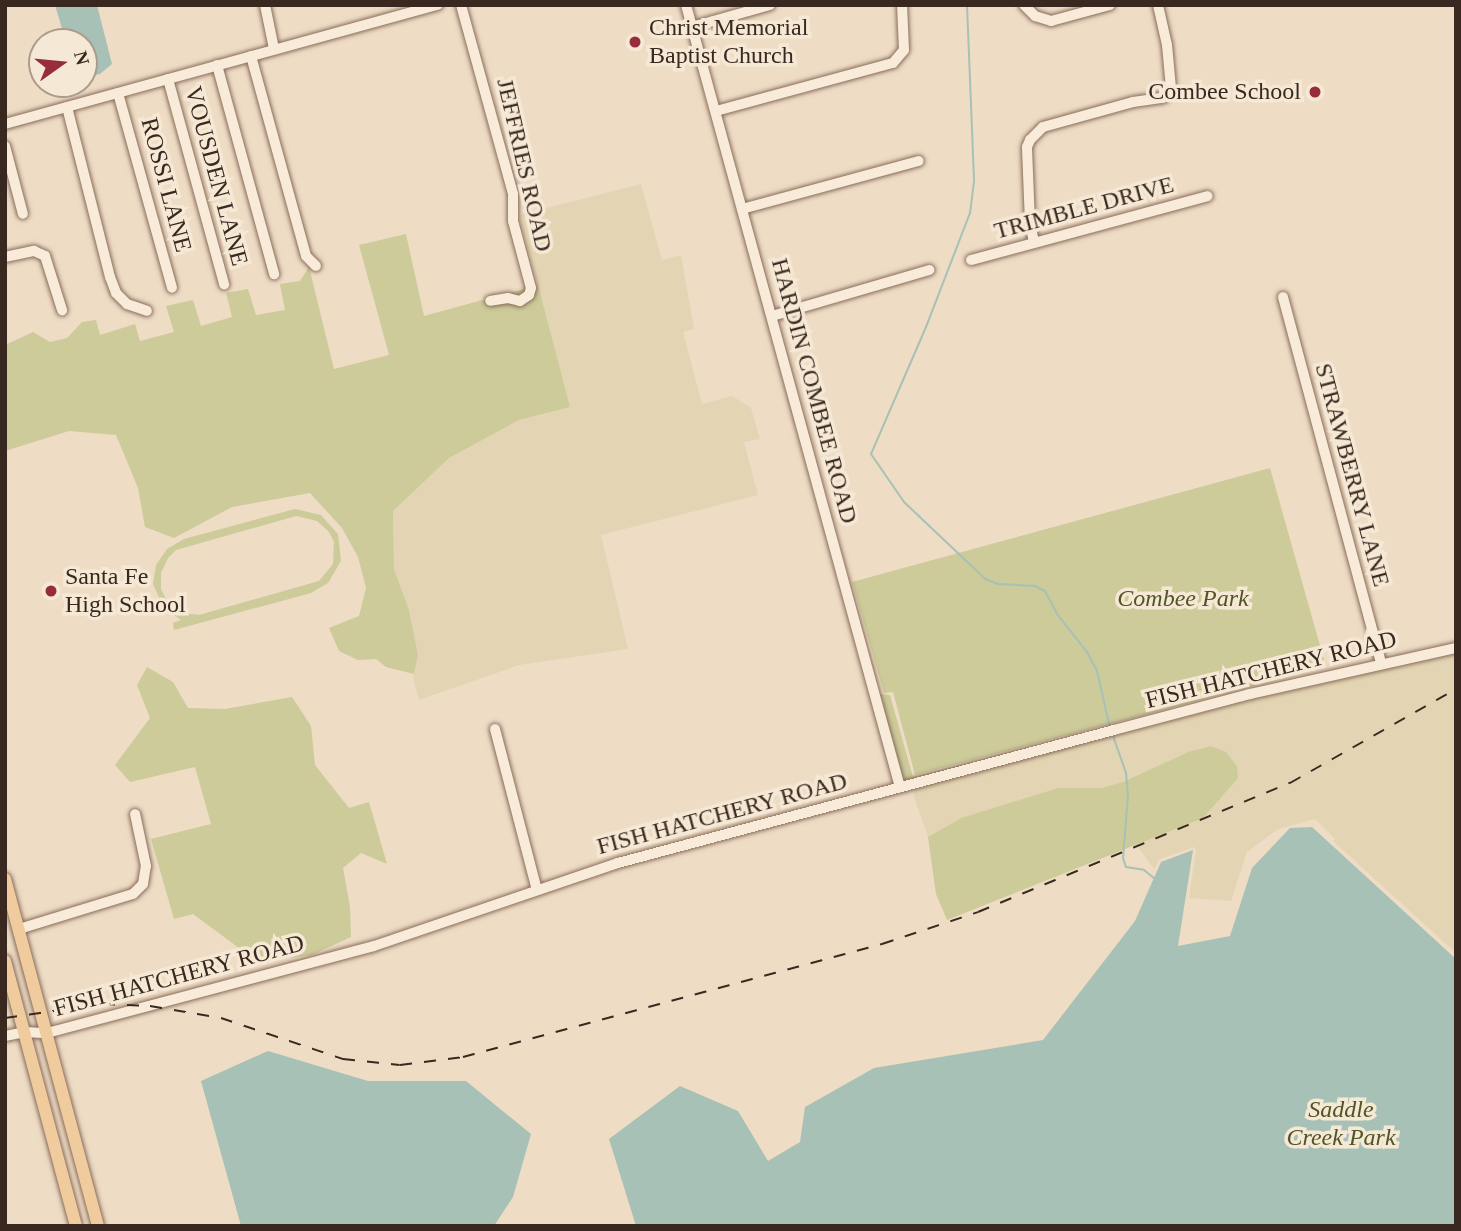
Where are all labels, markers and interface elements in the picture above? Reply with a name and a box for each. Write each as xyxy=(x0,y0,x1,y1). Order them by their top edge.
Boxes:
place label: Christ Memorial Baptist Church xyxy=(649,14,808,70)
north arrow xyxy=(28,28,98,98)
marker: Christ Memorial Baptist Church xyxy=(627,34,643,50)
text: N xyxy=(70,49,94,67)
street label: JEFFRIES ROAD xyxy=(490,76,558,254)
place label: Combee School xyxy=(1148,78,1301,106)
street label: VOUSDEN LANE xyxy=(178,83,254,269)
marker: Combee School xyxy=(1307,84,1323,100)
street label: ROSSI LANE xyxy=(134,115,198,255)
street label: TRIMBLE DRIVE xyxy=(991,170,1177,246)
street label: HARDIN COMBEE ROAD xyxy=(765,255,863,527)
street label: STRAWBERRY LANE xyxy=(1308,360,1396,590)
place label: Santa Fe High School xyxy=(65,563,186,619)
marker: Santa Fe High School xyxy=(43,583,59,599)
park label: Combee Park xyxy=(1117,585,1249,613)
street label: FISH HATCHERY ROAD xyxy=(1142,625,1400,715)
street label: FISH HATCHERY ROAD xyxy=(593,767,851,861)
street label: FISH HATCHERY ROAD xyxy=(50,929,308,1023)
park label: Saddle Creek Park xyxy=(1286,1096,1396,1152)

